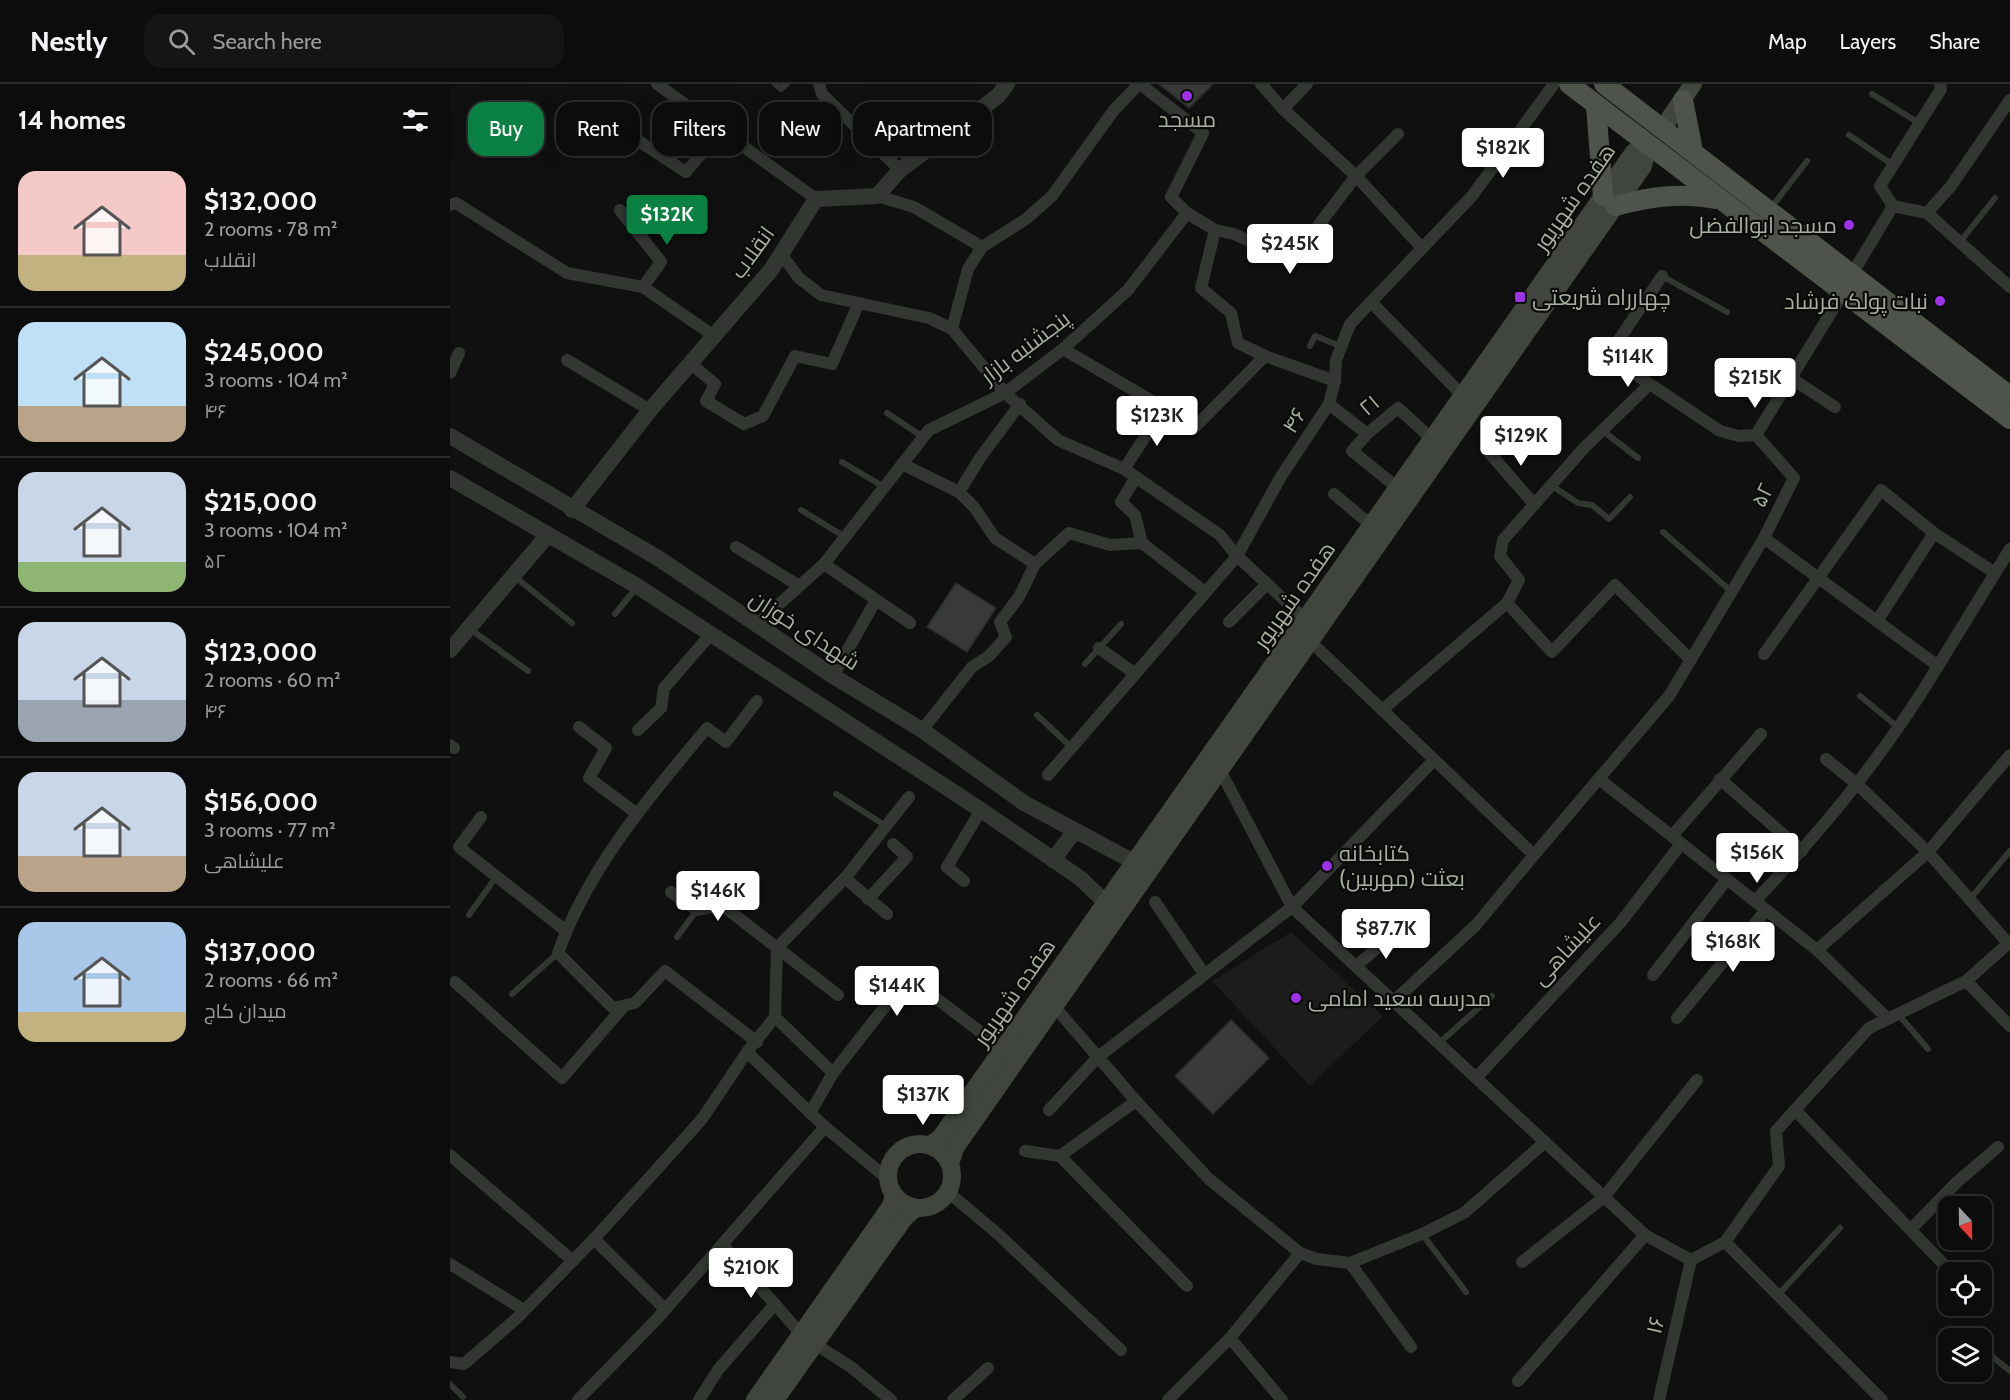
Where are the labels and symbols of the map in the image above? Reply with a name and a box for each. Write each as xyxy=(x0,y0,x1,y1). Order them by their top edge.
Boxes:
marker: مسجد xyxy=(1180,89,1194,103)
place label: مسجد xyxy=(1158,106,1216,133)
pin: $182K xyxy=(1461,128,1545,179)
street label: هفده شهریور xyxy=(1526,138,1621,258)
pin: $132K xyxy=(625,195,709,246)
place label: مسجد ابوالفضل xyxy=(1689,212,1837,239)
marker: مسجد ابوالفضل xyxy=(1842,218,1856,232)
street label: انقلاب xyxy=(724,221,780,284)
pin: $245K xyxy=(1248,224,1332,275)
place label: چهارراه شریعتی xyxy=(1532,284,1671,312)
place label: نبات پولک فرشاد xyxy=(1784,288,1928,316)
marker: چهارراه شریعتی xyxy=(1513,290,1527,304)
marker: نبات پولک فرشاد xyxy=(1933,294,1947,308)
street label: پنجشنبه بازار xyxy=(974,305,1076,392)
pin: $114K xyxy=(1586,337,1670,388)
pin: $215K xyxy=(1713,358,1797,409)
street label: ۲۱ xyxy=(1354,389,1385,422)
pin: $123K xyxy=(1115,396,1199,447)
street label: ۴۶ xyxy=(1276,402,1313,438)
pin: $129K xyxy=(1479,416,1563,467)
street label: ۵۲ xyxy=(1745,479,1780,512)
street label: هفده شهریور xyxy=(1246,536,1341,656)
street label: شهدای خوزان xyxy=(744,585,865,676)
pin: $156K xyxy=(1715,833,1799,884)
place label: کتابخانه بعثت (مهربین) xyxy=(1339,840,1465,892)
marker: کتابخانه بعثت (مهربین) xyxy=(1320,859,1334,873)
pin: $146K xyxy=(676,871,760,922)
street label: علیشاهی xyxy=(1526,908,1606,991)
pin: $87.7K xyxy=(1337,909,1435,960)
pin: $168K xyxy=(1691,922,1775,973)
street label: هفده شهریور xyxy=(966,933,1061,1053)
pin: $144K xyxy=(855,966,939,1017)
place label: مدرسه سعید امامی xyxy=(1308,985,1491,1012)
marker: مدرسه سعید امامی xyxy=(1289,991,1303,1005)
pin: $137K xyxy=(881,1075,965,1126)
north arrow xyxy=(1938,1196,1992,1250)
pin: $210K xyxy=(709,1248,793,1299)
street label: ۱۶ xyxy=(1640,1314,1671,1337)

